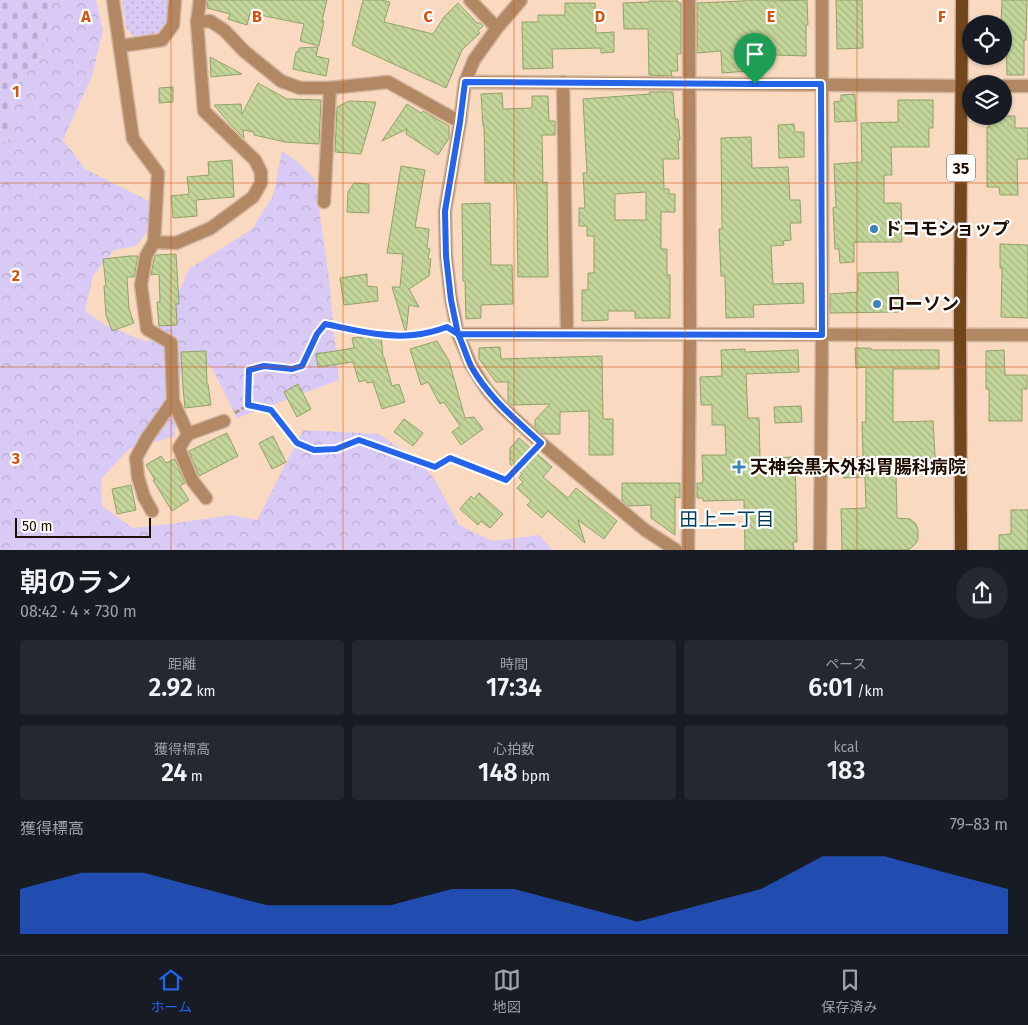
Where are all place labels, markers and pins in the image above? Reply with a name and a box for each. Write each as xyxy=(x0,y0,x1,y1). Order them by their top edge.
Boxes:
pin xyxy=(734,33,776,84)
place label: ドコモショップ xyxy=(884,218,1010,240)
marker: ドコモショップ xyxy=(868,223,880,235)
place label: ローソン xyxy=(887,293,959,315)
marker: ローソン xyxy=(871,298,883,310)
place label: 天神会黒木外科胃腸科病院 xyxy=(750,456,966,478)
marker: 天神会黒木外科胃腸科病院 xyxy=(732,460,746,474)

